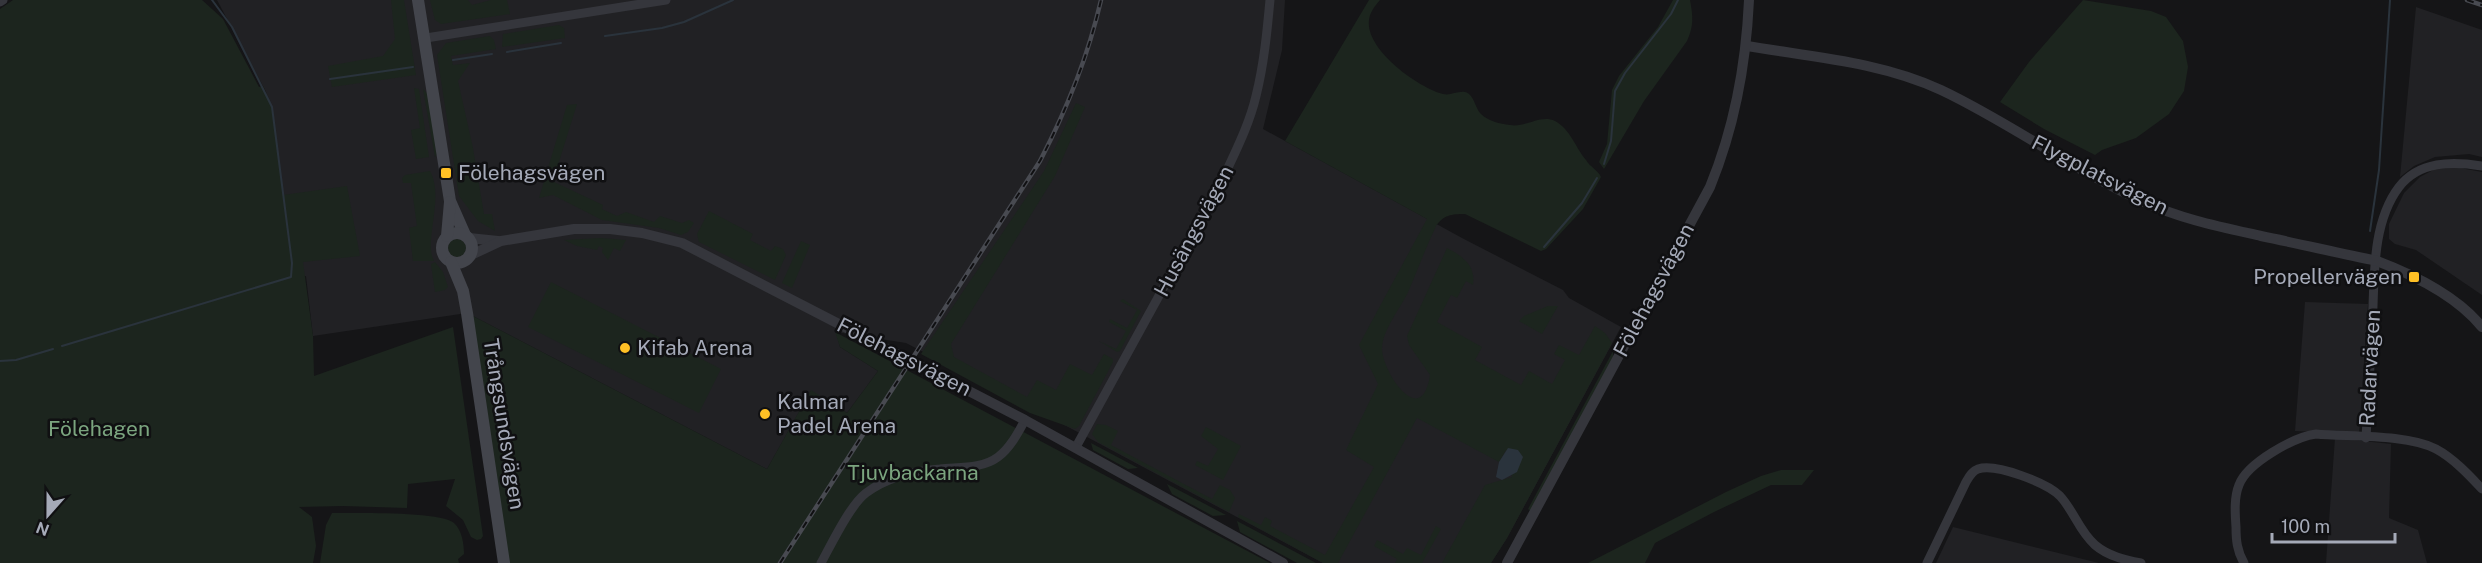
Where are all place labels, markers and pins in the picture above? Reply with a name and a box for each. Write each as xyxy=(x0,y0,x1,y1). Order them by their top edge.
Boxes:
place label: Fölehagsvägen xyxy=(458,160,605,185)
marker: Fölehagsvägen xyxy=(439,166,453,180)
place label: Propellervägen xyxy=(2253,264,2402,289)
marker: Propellervägen xyxy=(2407,270,2421,284)
place label: Kifab Arena xyxy=(637,335,753,360)
marker: Kifab Arena xyxy=(618,341,632,355)
place label: Kalmar Padel Arena xyxy=(777,389,896,438)
marker: Kalmar Padel Arena xyxy=(758,407,772,421)

